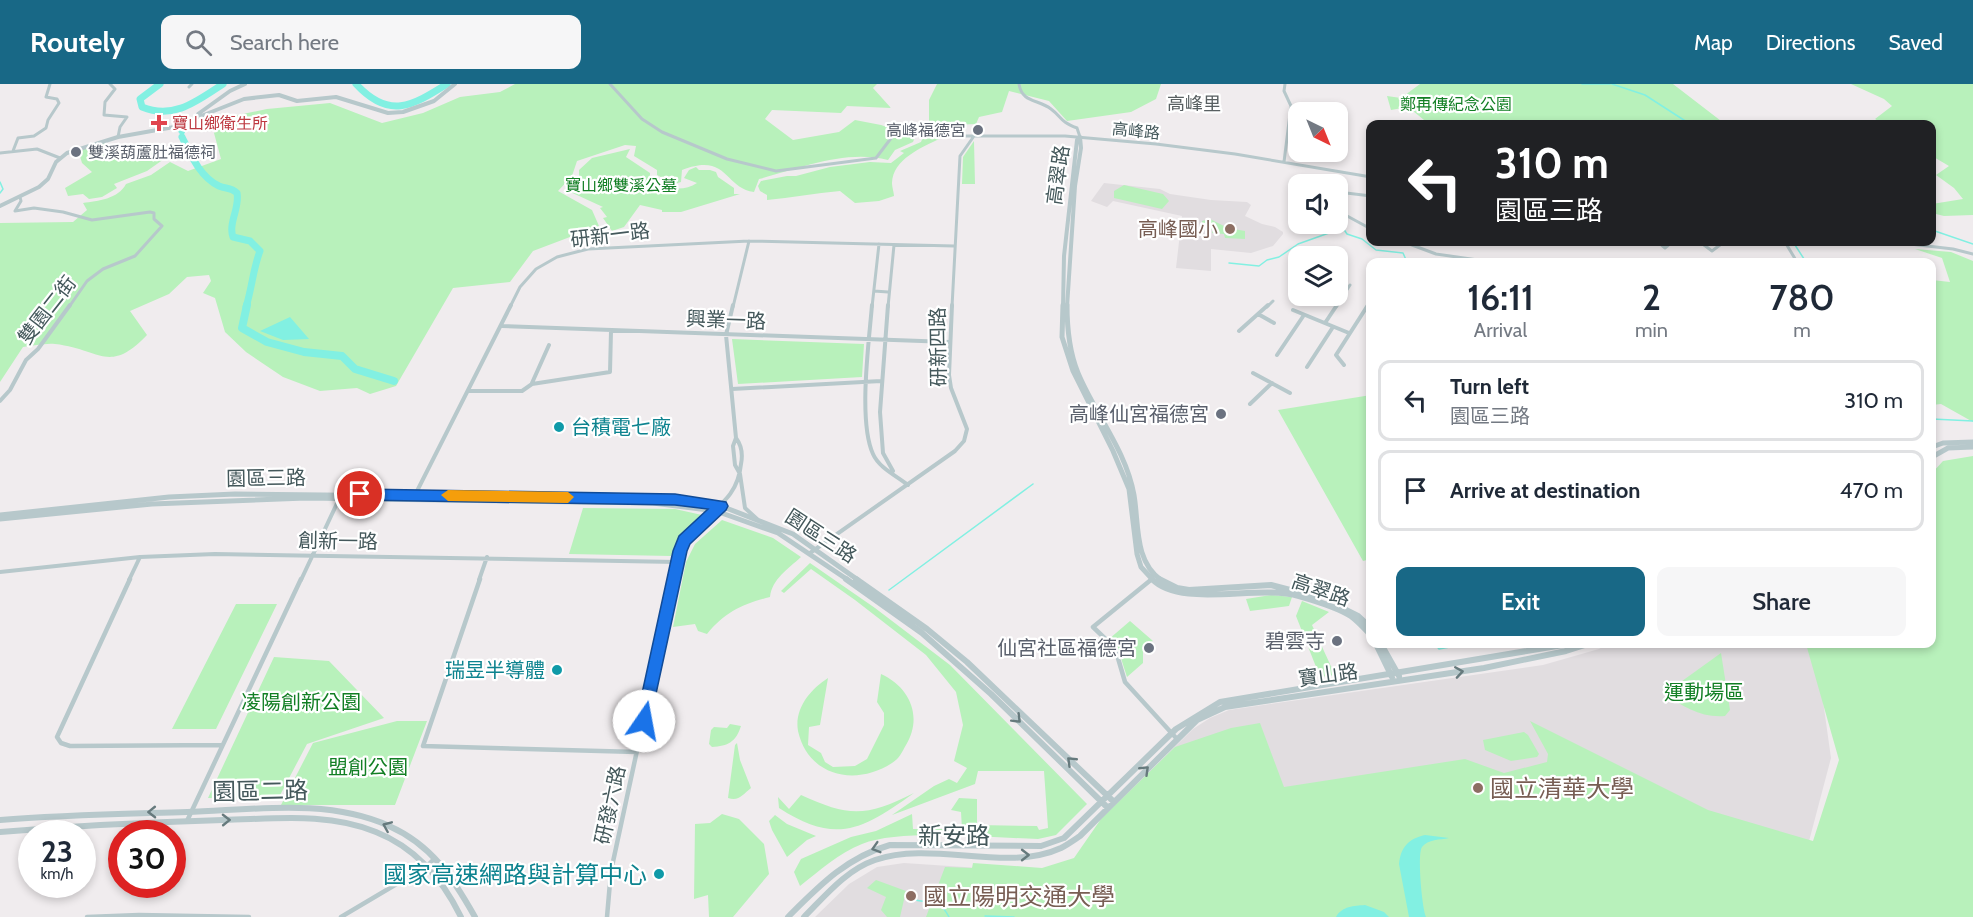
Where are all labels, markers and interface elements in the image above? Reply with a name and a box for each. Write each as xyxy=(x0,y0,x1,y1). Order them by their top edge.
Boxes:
search box xyxy=(161,15,581,69)
text: Routely xyxy=(30,25,125,59)
icon: search xyxy=(182,26,215,59)
text: Search here xyxy=(230,29,339,56)
text: Map xyxy=(1694,30,1733,55)
text: Directions xyxy=(1766,30,1855,55)
text: Saved xyxy=(1888,30,1943,55)
district label: 高峰里 xyxy=(1167,93,1221,115)
park label: 鄭再傳紀念公園 xyxy=(1400,95,1512,114)
north arrow xyxy=(1288,102,1348,162)
map controls xyxy=(1288,102,1348,306)
marker: 寶山鄉衛生所 xyxy=(150,114,168,132)
place label: 寶山鄉衛生所 xyxy=(172,114,268,133)
street label: 高峰路 xyxy=(1111,119,1161,143)
place label: 高峰福德宮 xyxy=(886,121,966,140)
marker: 高峰福德宮 xyxy=(971,123,985,137)
text: 310 m xyxy=(1495,137,1609,189)
place label: 雙溪葫蘆肚福德祠 xyxy=(88,143,216,162)
street label: 高翠路 xyxy=(1042,144,1074,206)
icon: left xyxy=(1396,144,1474,222)
marker: 雙溪葫蘆肚福德祠 xyxy=(69,145,83,159)
button: sound xyxy=(1288,174,1348,234)
park label: 寶山鄉雙溪公墓 xyxy=(565,176,677,195)
text: 園區三路 xyxy=(1495,194,1603,227)
place label: 高峰國小 xyxy=(1138,217,1218,241)
street label: 研新一路 xyxy=(569,218,651,252)
marker: 高峰國小 xyxy=(1223,222,1237,236)
button: layers xyxy=(1288,246,1348,306)
street label: 雙園二街 xyxy=(13,271,81,349)
text: 16:11 xyxy=(1467,275,1534,319)
text: 2 xyxy=(1642,275,1661,319)
text: 780 xyxy=(1769,275,1835,319)
street label: 興業一路 xyxy=(686,307,766,333)
street label: 研新四路 xyxy=(925,307,951,387)
text: Arrival xyxy=(1474,318,1527,342)
text: min xyxy=(1635,318,1668,342)
text: m xyxy=(1793,318,1811,342)
text: Turn left xyxy=(1450,373,1529,400)
icon: left xyxy=(1399,384,1432,417)
text: 310 m xyxy=(1844,387,1903,414)
place label: 高峰仙宮福德宮 xyxy=(1069,402,1209,426)
text: 園區三路 xyxy=(1450,404,1530,428)
marker: 高峰仙宮福德宮 xyxy=(1214,407,1228,421)
place label: 台積電七廠 xyxy=(571,415,671,439)
marker: 台積電七廠 xyxy=(552,420,566,434)
street label: 園區三路 xyxy=(226,465,306,491)
pin xyxy=(334,468,385,519)
icon: arrive xyxy=(1399,474,1432,507)
icon: arrive xyxy=(343,477,376,510)
text: Arrive at destination xyxy=(1450,477,1640,504)
text: 470 m xyxy=(1840,477,1903,504)
street label: 園區三路 xyxy=(781,504,861,568)
street label: 創新一路 xyxy=(298,528,378,554)
button: Exit xyxy=(1396,567,1645,636)
button: Share xyxy=(1657,567,1906,636)
street label: 高翠路 xyxy=(1289,569,1353,611)
place label: 碧雲寺 xyxy=(1265,629,1325,653)
marker: 碧雲寺 xyxy=(1330,634,1344,648)
place label: 仙宮社區福德宮 xyxy=(997,636,1137,660)
marker: 仙宮社區福德宮 xyxy=(1142,641,1156,655)
place label: 瑞昱半導體 xyxy=(445,658,545,682)
street label: 寶山路 xyxy=(1297,659,1359,691)
marker: 瑞昱半導體 xyxy=(550,663,564,677)
one-way arrow xyxy=(1454,666,1464,678)
park label: 運動場區 xyxy=(1664,680,1744,704)
position arrow xyxy=(612,689,676,753)
park label: 凌陽創新公園 xyxy=(241,690,361,714)
one-way arrow xyxy=(1010,712,1021,723)
park label: 盟創公園 xyxy=(328,755,408,779)
one-way arrow xyxy=(1067,757,1078,768)
street label: 研發六路 xyxy=(590,763,630,847)
one-way arrow xyxy=(1138,766,1149,777)
place label: 國立清華大學 xyxy=(1490,774,1634,803)
street label: 園區二路 xyxy=(212,776,308,806)
marker: 國立清華大學 xyxy=(1471,781,1485,795)
one-way arrow xyxy=(148,806,157,819)
one-way arrow xyxy=(222,814,231,826)
speed limit sign: 30 xyxy=(108,820,186,898)
one-way arrow xyxy=(382,821,393,833)
street label: 新安路 xyxy=(918,821,990,850)
text: 23 xyxy=(41,833,73,870)
one-way arrow xyxy=(871,841,882,853)
one-way arrow xyxy=(1020,849,1029,861)
place label: 國家高速網路與計算中心 xyxy=(383,860,647,889)
text: km/h xyxy=(41,865,73,883)
marker: 國家高速網路與計算中心 xyxy=(652,867,666,881)
place label: 國立陽明交通大學 xyxy=(923,882,1115,911)
marker: 國立陽明交通大學 xyxy=(904,889,918,903)

